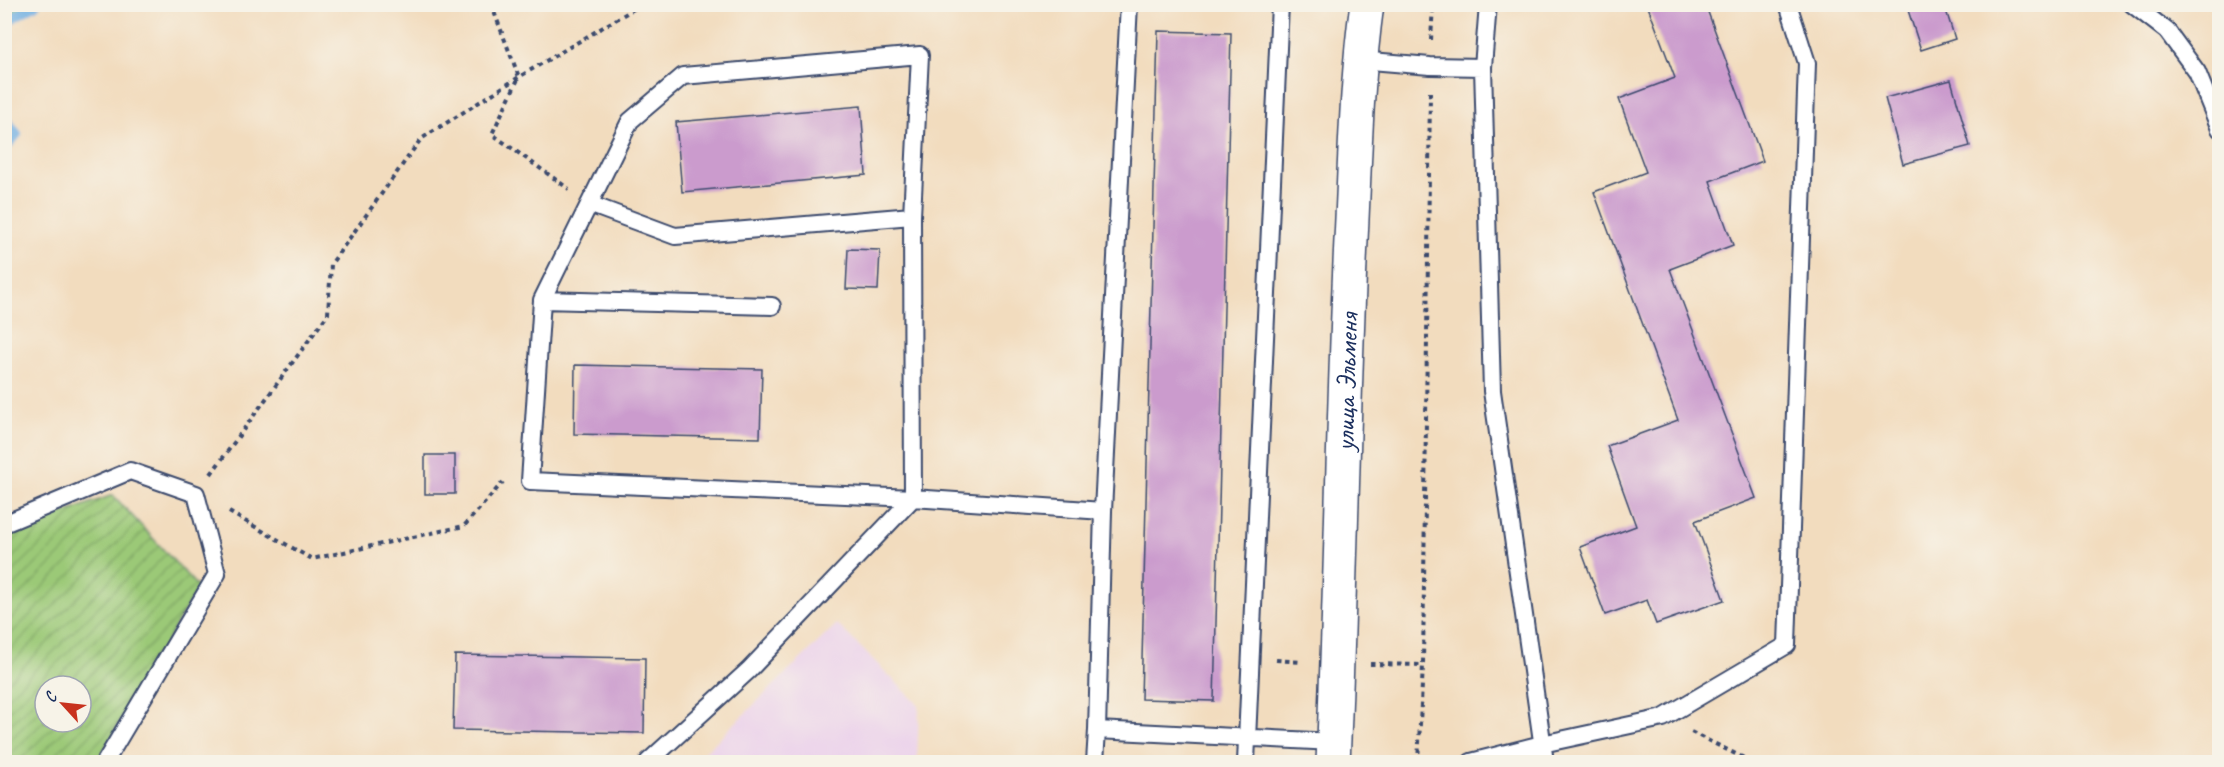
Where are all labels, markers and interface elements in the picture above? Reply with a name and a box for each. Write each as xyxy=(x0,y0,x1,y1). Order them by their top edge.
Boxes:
street label: улица Эльменя xyxy=(1326,310,1366,454)
north arrow xyxy=(33,674,93,734)
text: С xyxy=(40,688,62,706)

